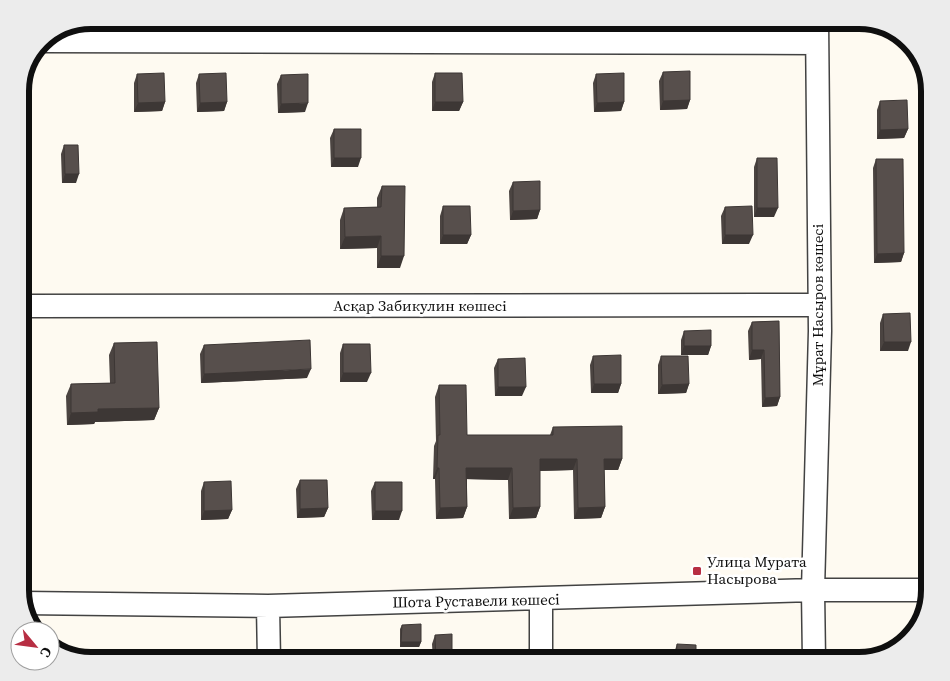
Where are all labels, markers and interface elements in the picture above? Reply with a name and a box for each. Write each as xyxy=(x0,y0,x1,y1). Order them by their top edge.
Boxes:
street label: Мұрат Насыров көшесі xyxy=(807,224,828,386)
street label: Асқар Забикулин көшесі xyxy=(333,295,507,316)
place label: Улица Мурата Насырова xyxy=(707,551,807,589)
marker: Улица Мурата Насырова xyxy=(691,565,703,577)
street label: Шота Руставели көшесі xyxy=(392,589,560,612)
north arrow xyxy=(10,621,60,671)
text: С xyxy=(35,644,57,661)

